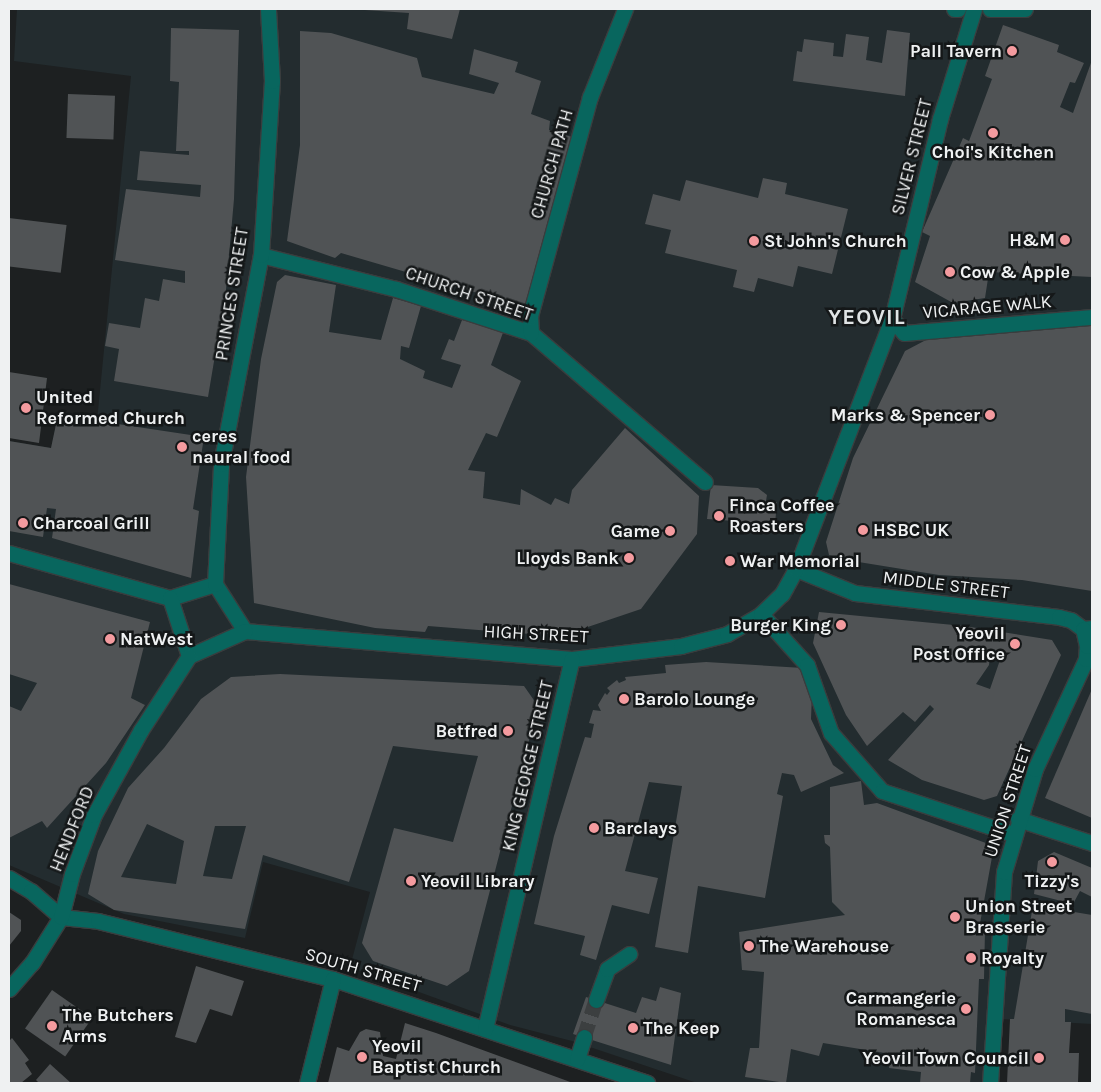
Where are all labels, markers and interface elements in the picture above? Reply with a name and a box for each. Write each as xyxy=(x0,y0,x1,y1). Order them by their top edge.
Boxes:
place label: Pall Tavern xyxy=(910,40,1002,62)
marker: Pall Tavern xyxy=(1006,45,1018,57)
street label: SILVER STREET xyxy=(887,97,937,217)
street label: CHURCH PATH xyxy=(526,107,578,221)
marker: Choi's Kitchen xyxy=(987,127,999,139)
place label: Choi's Kitchen xyxy=(932,141,1054,163)
street label: PRINCES STREET xyxy=(211,226,253,362)
place label: H&M xyxy=(1009,229,1055,251)
place label: St John's Church xyxy=(764,230,907,252)
marker: H&M xyxy=(1059,234,1071,246)
marker: St John's Church xyxy=(748,235,760,247)
place label: Cow & Apple xyxy=(960,261,1070,283)
street label: CHURCH STREET xyxy=(402,262,536,326)
marker: Cow & Apple xyxy=(944,266,956,278)
street label: VICARAGE WALK xyxy=(922,291,1052,323)
district label: YEOVIL xyxy=(828,305,906,331)
place label: United Reformed Church xyxy=(36,387,185,429)
marker: United Reformed Church xyxy=(20,402,32,414)
place label: Marks & Spencer xyxy=(831,404,980,426)
marker: Marks & Spencer xyxy=(984,409,996,421)
place label: ceres naural food xyxy=(192,426,291,468)
marker: ceres naural food xyxy=(176,441,188,453)
place label: Finca Coffee Roasters xyxy=(729,495,834,538)
marker: Finca Coffee Roasters xyxy=(713,510,725,522)
place label: Charcoal Grill xyxy=(33,512,150,534)
marker: Charcoal Grill xyxy=(17,517,29,529)
place label: HSBC UK xyxy=(873,519,949,541)
place label: Game xyxy=(611,520,660,542)
marker: HSBC UK xyxy=(857,524,869,536)
marker: Game xyxy=(664,525,676,537)
place label: Lloyds Bank xyxy=(516,547,619,569)
place label: War Memorial xyxy=(740,550,860,572)
marker: Lloyds Bank xyxy=(623,552,635,564)
marker: War Memorial xyxy=(724,555,736,567)
street label: MIDDLE STREET xyxy=(882,567,1010,603)
place label: Burger King xyxy=(730,614,831,636)
marker: Burger King xyxy=(835,619,847,631)
street label: HIGH STREET xyxy=(483,620,589,648)
place label: Yeovil Post Office xyxy=(913,623,1005,666)
place label: NatWest xyxy=(120,628,193,650)
marker: NatWest xyxy=(104,633,116,645)
marker: Yeovil Post Office xyxy=(1009,638,1021,650)
street label: KING GEORGE STREET xyxy=(498,678,558,854)
place label: Barolo Lounge xyxy=(634,688,755,710)
marker: Barolo Lounge xyxy=(618,693,630,705)
place label: Betfred xyxy=(435,720,498,742)
marker: Betfred xyxy=(502,725,514,737)
street label: UNION STREET xyxy=(980,742,1036,860)
street label: HENDFORD xyxy=(45,783,99,875)
place label: Barclays xyxy=(604,817,677,839)
marker: Barclays xyxy=(588,822,600,834)
marker: Tizzy's xyxy=(1046,856,1058,868)
place label: Yeovil Library xyxy=(421,870,535,892)
place label: Tizzy's xyxy=(1024,870,1080,892)
marker: Yeovil Library xyxy=(405,875,417,887)
place label: Union Street Brasserie xyxy=(965,896,1072,939)
marker: Union Street Brasserie xyxy=(949,911,961,923)
place label: The Warehouse xyxy=(759,935,889,957)
marker: The Warehouse xyxy=(743,940,755,952)
street label: SOUTH STREET xyxy=(302,943,424,997)
place label: Royalty xyxy=(981,947,1044,969)
marker: Royalty xyxy=(965,952,977,964)
place label: Carmangerie Romanesca xyxy=(846,988,956,1030)
marker: Carmangerie Romanesca xyxy=(960,1003,972,1015)
place label: The Butchers Arms xyxy=(62,1005,174,1048)
place label: The Keep xyxy=(643,1017,720,1039)
marker: The Butchers Arms xyxy=(46,1020,58,1032)
marker: The Keep xyxy=(627,1022,639,1034)
place label: Yeovil Baptist Church xyxy=(372,1036,501,1078)
place label: Yeovil Town Council xyxy=(862,1047,1029,1069)
marker: Yeovil Baptist Church xyxy=(356,1051,368,1063)
marker: Yeovil Town Council xyxy=(1033,1052,1045,1064)

